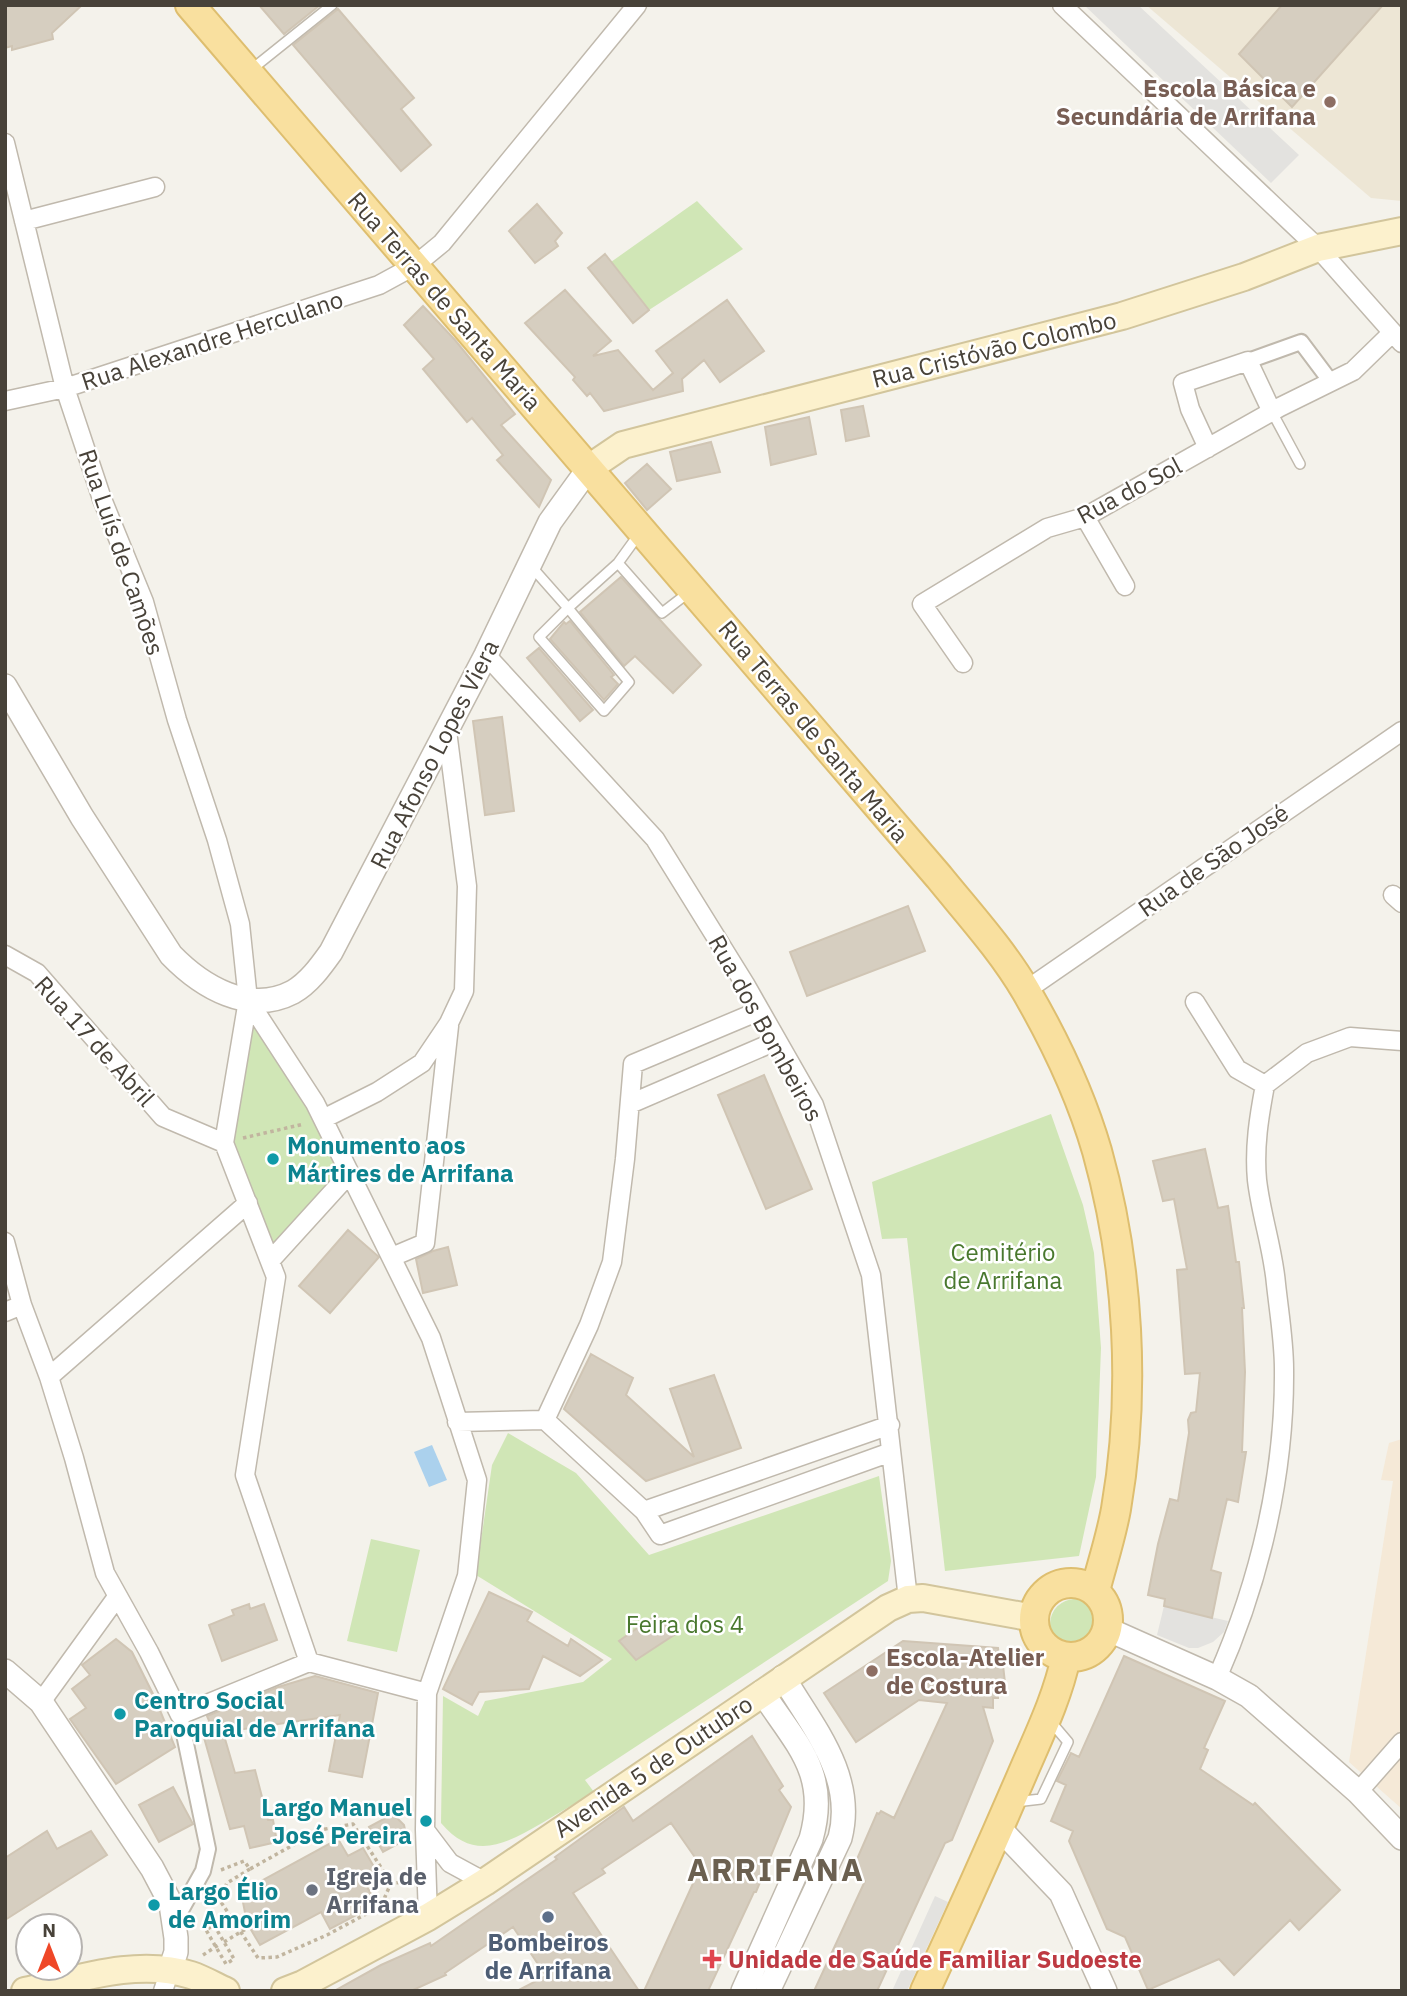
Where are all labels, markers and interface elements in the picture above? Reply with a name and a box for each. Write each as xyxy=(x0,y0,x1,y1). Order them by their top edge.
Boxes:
place label: Escola Básica e Secundária de Arrifana xyxy=(1056,72,1316,132)
marker: Escola Básica e Secundária de Arrifana xyxy=(1322,94,1338,110)
street label: Rua Terras de Santa Maria xyxy=(341,185,549,417)
street label: Rua Alexandre Herculano xyxy=(77,283,347,397)
street label: Rua Cristóvão Colombo xyxy=(869,303,1119,395)
street label: Rua Luís de Camões xyxy=(72,445,172,659)
street label: Rua do Sol xyxy=(1071,449,1187,531)
street label: Rua Terras de Santa Maria xyxy=(712,613,917,849)
street label: Rua Afonso Lopes Viera xyxy=(362,634,506,874)
street label: Rua de São José xyxy=(1131,796,1295,924)
street label: Rua dos Bombeiros xyxy=(701,929,831,1127)
street label: Rua 17 de Abril xyxy=(28,969,162,1113)
place label: Monumento aos Mártires de Arrifana xyxy=(287,1129,514,1189)
marker: Monumento aos Mártires de Arrifana xyxy=(265,1151,281,1167)
park label: Cemitério de Arrifana xyxy=(944,1236,1063,1296)
park label: Feira dos 4 xyxy=(626,1608,744,1640)
place label: Escola-Atelier de Costura xyxy=(886,1641,1045,1701)
marker: Escola-Atelier de Costura xyxy=(864,1663,880,1679)
place label: Centro Social Paroquial de Arrifana xyxy=(134,1684,375,1744)
street label: Avenida 5 de Outubro xyxy=(547,1688,759,1844)
marker: Centro Social Paroquial de Arrifana xyxy=(112,1706,128,1722)
place label: Largo Manuel José Pereira xyxy=(261,1791,412,1851)
marker: Largo Manuel José Pereira xyxy=(418,1813,434,1829)
district label: ARRIFANA xyxy=(687,1848,865,1890)
place label: Igreja de Arrifana xyxy=(326,1860,427,1920)
place label: Largo Élio de Amorim xyxy=(168,1875,291,1935)
marker: Igreja de Arrifana xyxy=(304,1882,320,1898)
marker: Largo Élio de Amorim xyxy=(146,1897,162,1913)
marker: Bombeiros de Arrifana xyxy=(540,1909,556,1925)
north arrow xyxy=(14,1912,84,1982)
text: N xyxy=(42,1918,56,1942)
place label: Bombeiros de Arrifana xyxy=(485,1926,611,1986)
place label: Unidade de Saúde Familiar Sudoeste xyxy=(728,1943,1142,1975)
marker: Unidade de Saúde Familiar Sudoeste xyxy=(702,1949,722,1969)

